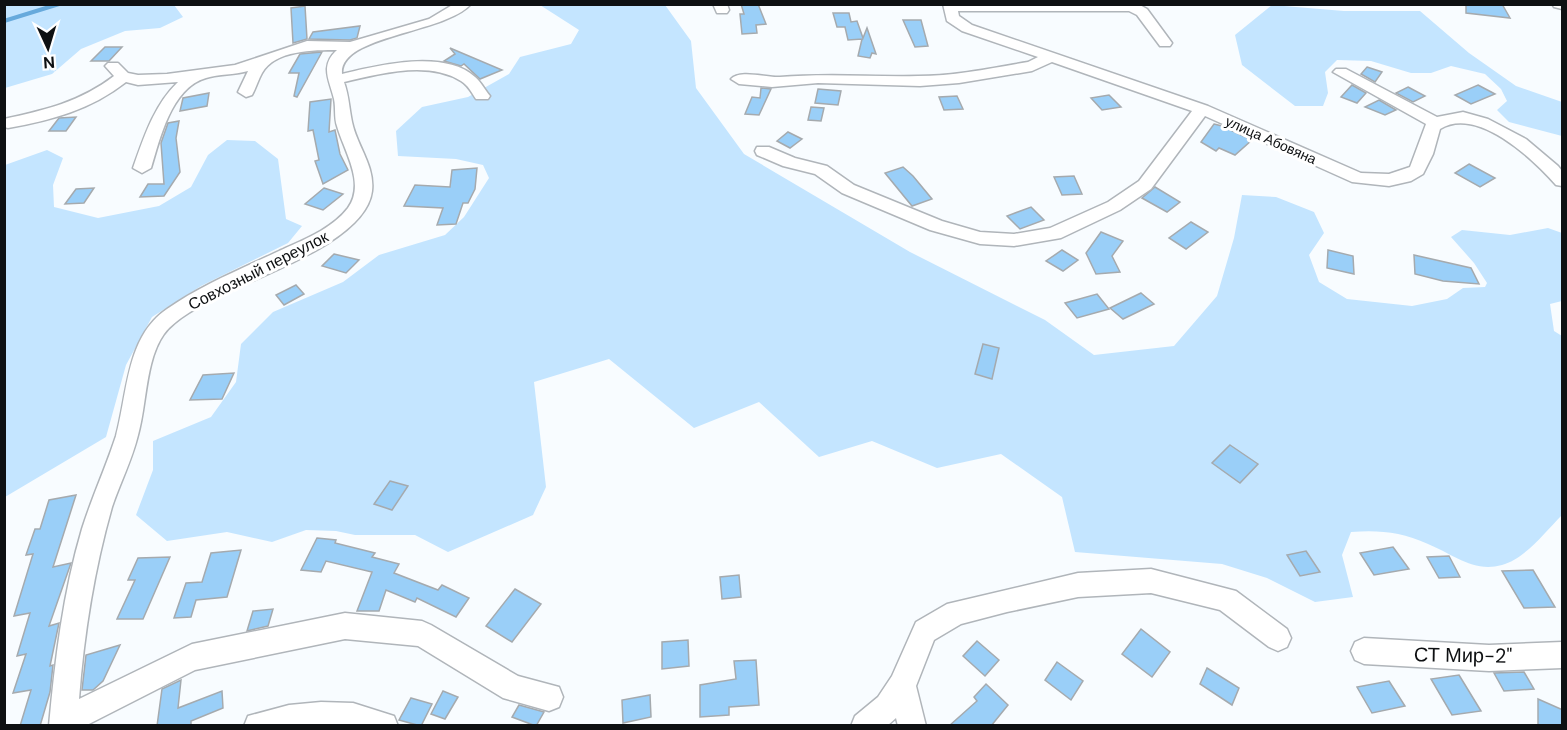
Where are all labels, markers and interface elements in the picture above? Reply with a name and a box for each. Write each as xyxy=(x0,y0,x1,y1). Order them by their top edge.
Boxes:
north arrow xyxy=(18,18,78,78)
text: N xyxy=(42,52,56,73)
street label: улица Абовяна xyxy=(1223,112,1319,168)
street label: Совхозный переулок xyxy=(185,226,333,315)
street label: СТ Мир-2" xyxy=(1414,641,1513,669)

